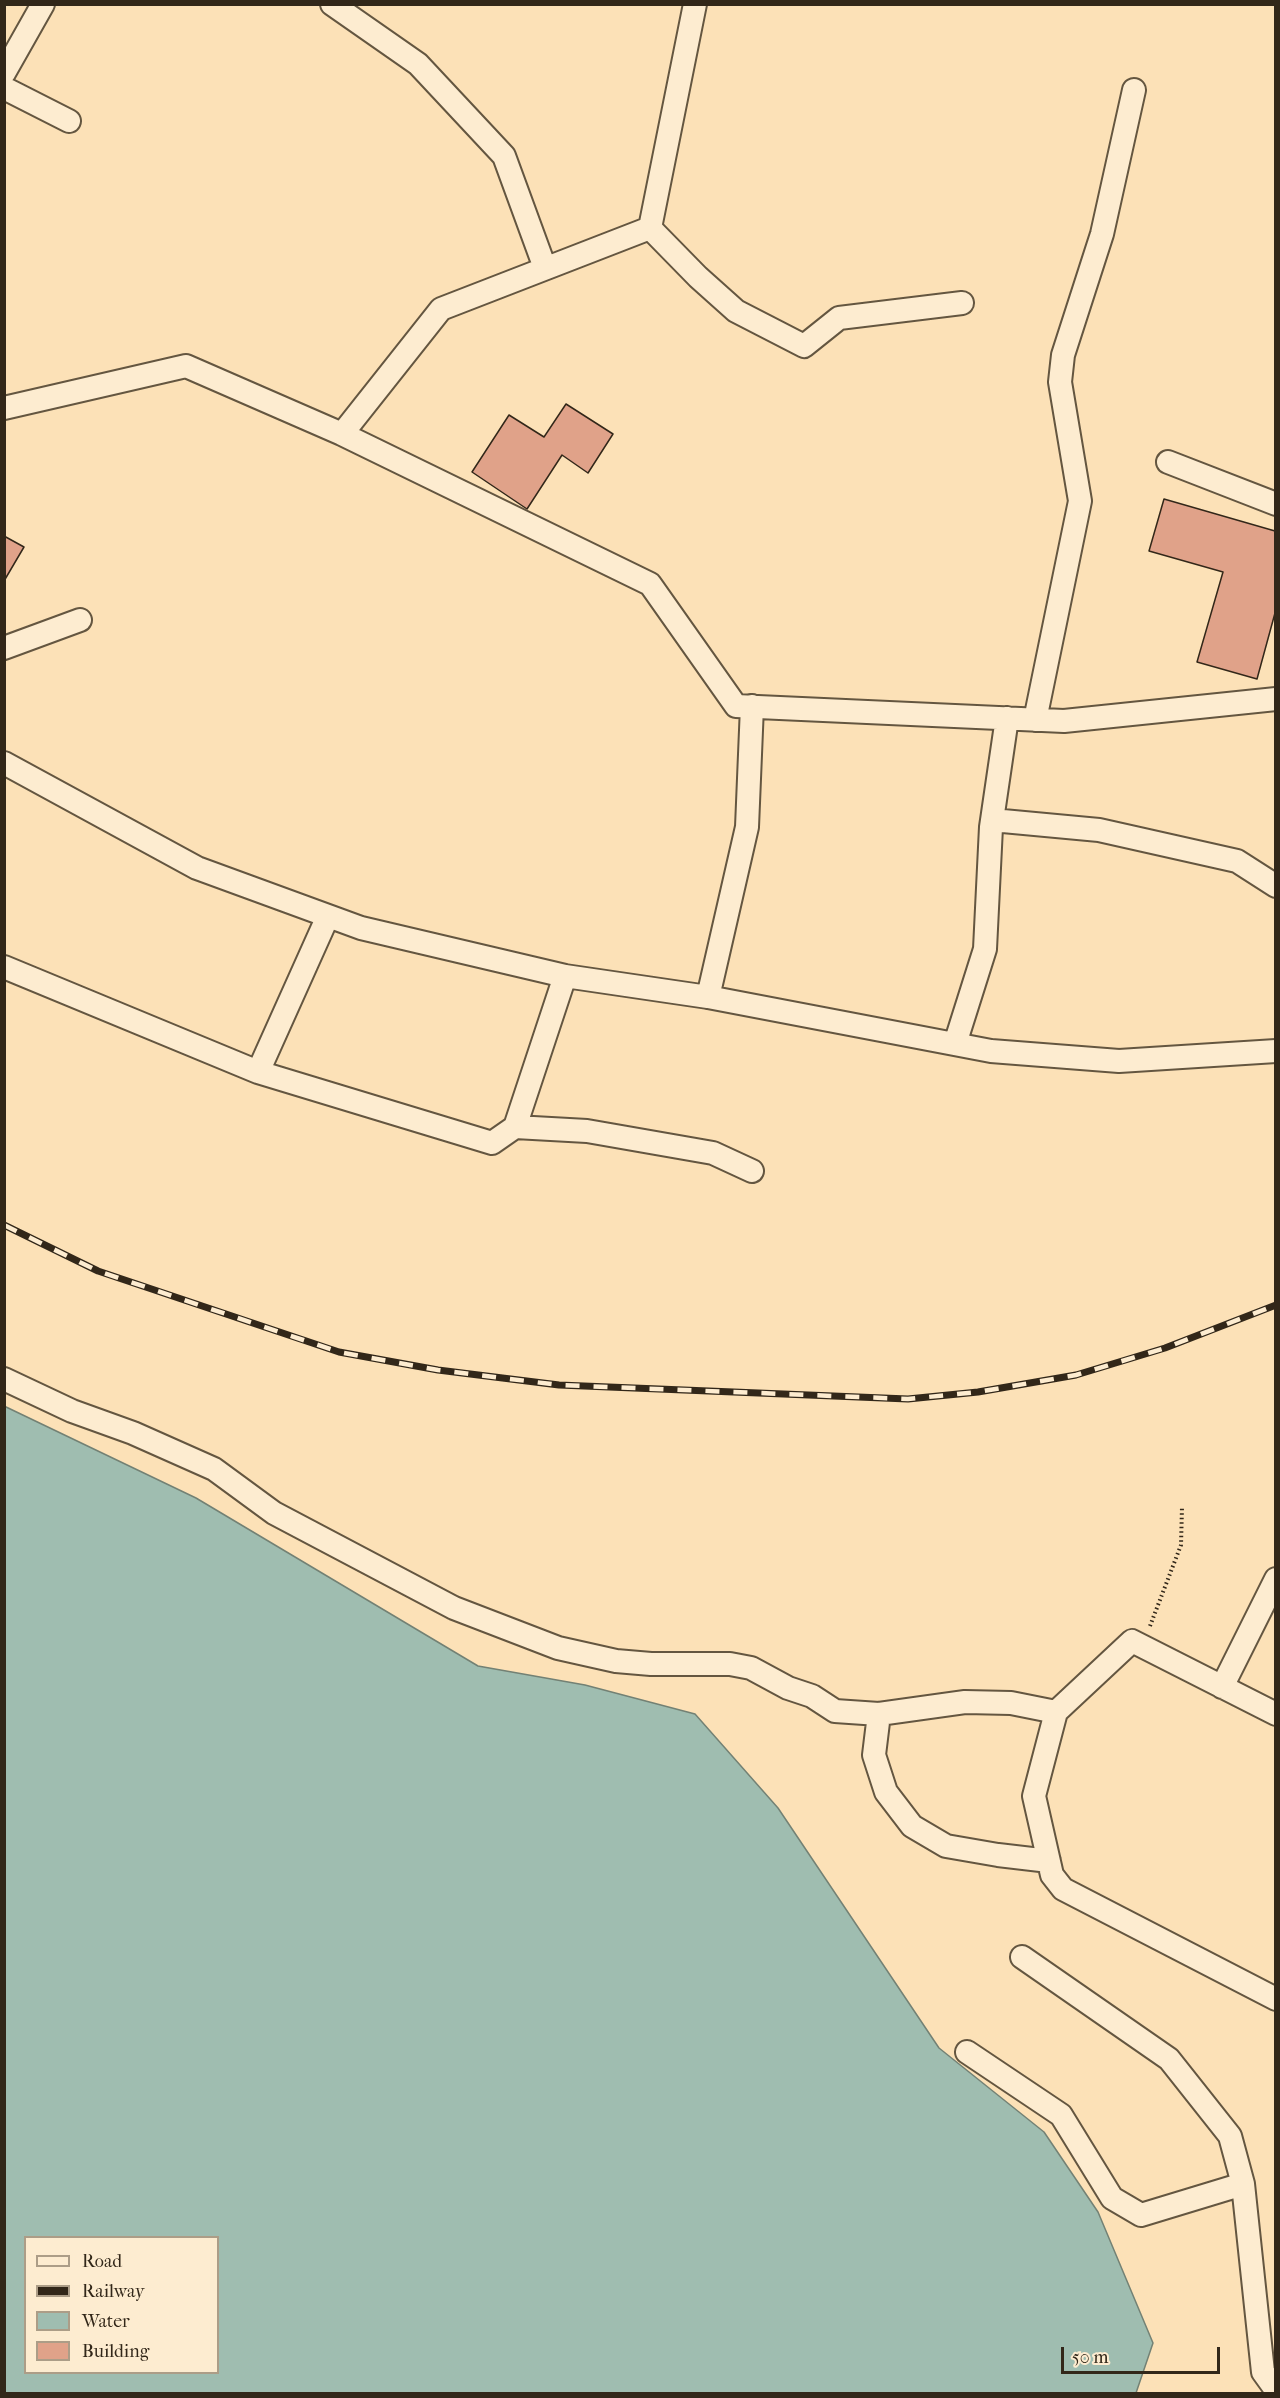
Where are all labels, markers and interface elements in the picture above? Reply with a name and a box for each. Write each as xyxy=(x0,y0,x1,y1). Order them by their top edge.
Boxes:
legend xyxy=(24,2236,219,2374)
text: Road xyxy=(82,2251,122,2272)
text: Railway xyxy=(82,2281,145,2302)
text: Water xyxy=(82,2311,130,2332)
scale bar xyxy=(1064,2335,1223,2373)
text: Building xyxy=(82,2341,149,2362)
text: 50 m xyxy=(1072,2347,1108,2368)

